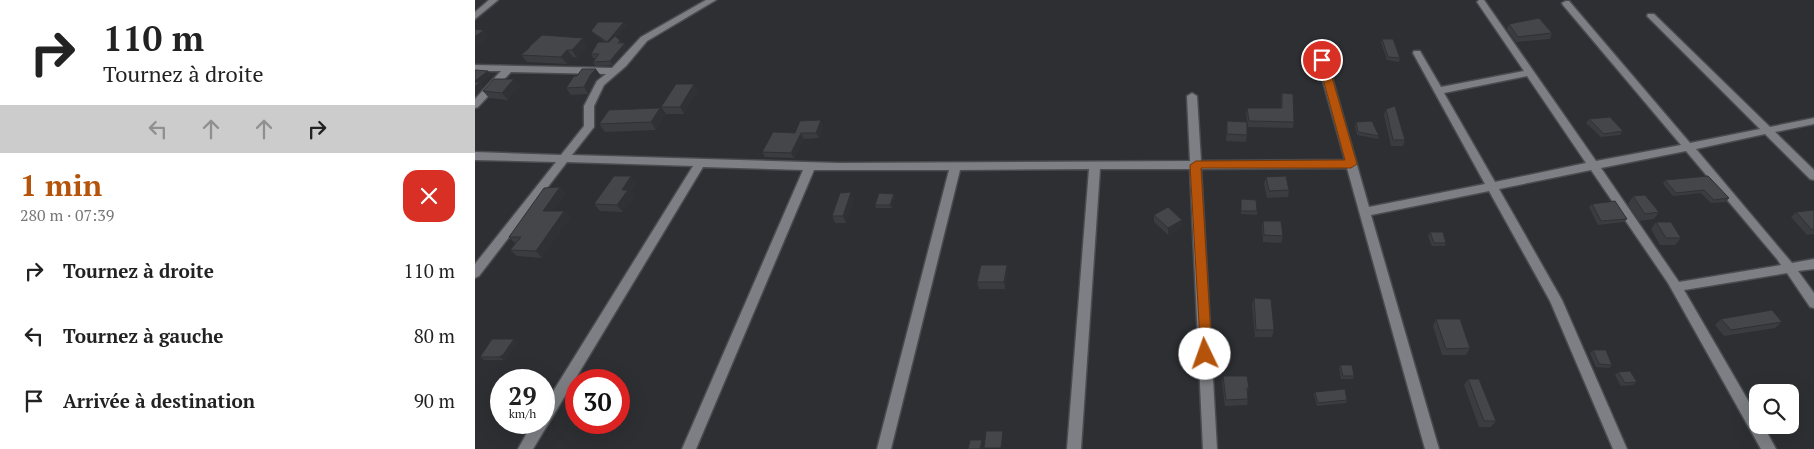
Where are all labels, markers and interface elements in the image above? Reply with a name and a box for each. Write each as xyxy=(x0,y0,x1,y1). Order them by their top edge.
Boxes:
text: 110 m xyxy=(103,15,204,61)
icon: right xyxy=(20,20,85,85)
pin xyxy=(1301,39,1343,81)
icon: arrive xyxy=(1308,46,1336,74)
text: Tournez à droite xyxy=(103,59,264,88)
icon: left xyxy=(144,115,172,143)
icon: ahead xyxy=(197,115,225,143)
icon: ahead xyxy=(250,115,278,143)
icon: right xyxy=(303,115,331,143)
text: 1 min xyxy=(20,165,102,205)
button: close xyxy=(403,170,455,222)
text: 280 m · 07:39 xyxy=(20,204,114,226)
icon: right xyxy=(20,257,48,285)
text: Tournez à droite xyxy=(63,258,214,283)
text: 110 m xyxy=(404,258,455,283)
icon: left xyxy=(20,322,48,350)
text: Tournez à gauche xyxy=(63,323,224,348)
text: 80 m xyxy=(414,323,455,348)
position arrow xyxy=(1178,327,1230,379)
speed limit sign: 30 xyxy=(565,369,630,434)
text: 29 xyxy=(508,379,537,412)
map controls xyxy=(1749,384,1799,434)
button: search xyxy=(1749,384,1799,434)
icon: arrive xyxy=(20,387,48,415)
text: Arrivée à destination xyxy=(63,388,255,413)
text: 90 m xyxy=(414,388,455,413)
text: km/h xyxy=(509,406,536,421)

